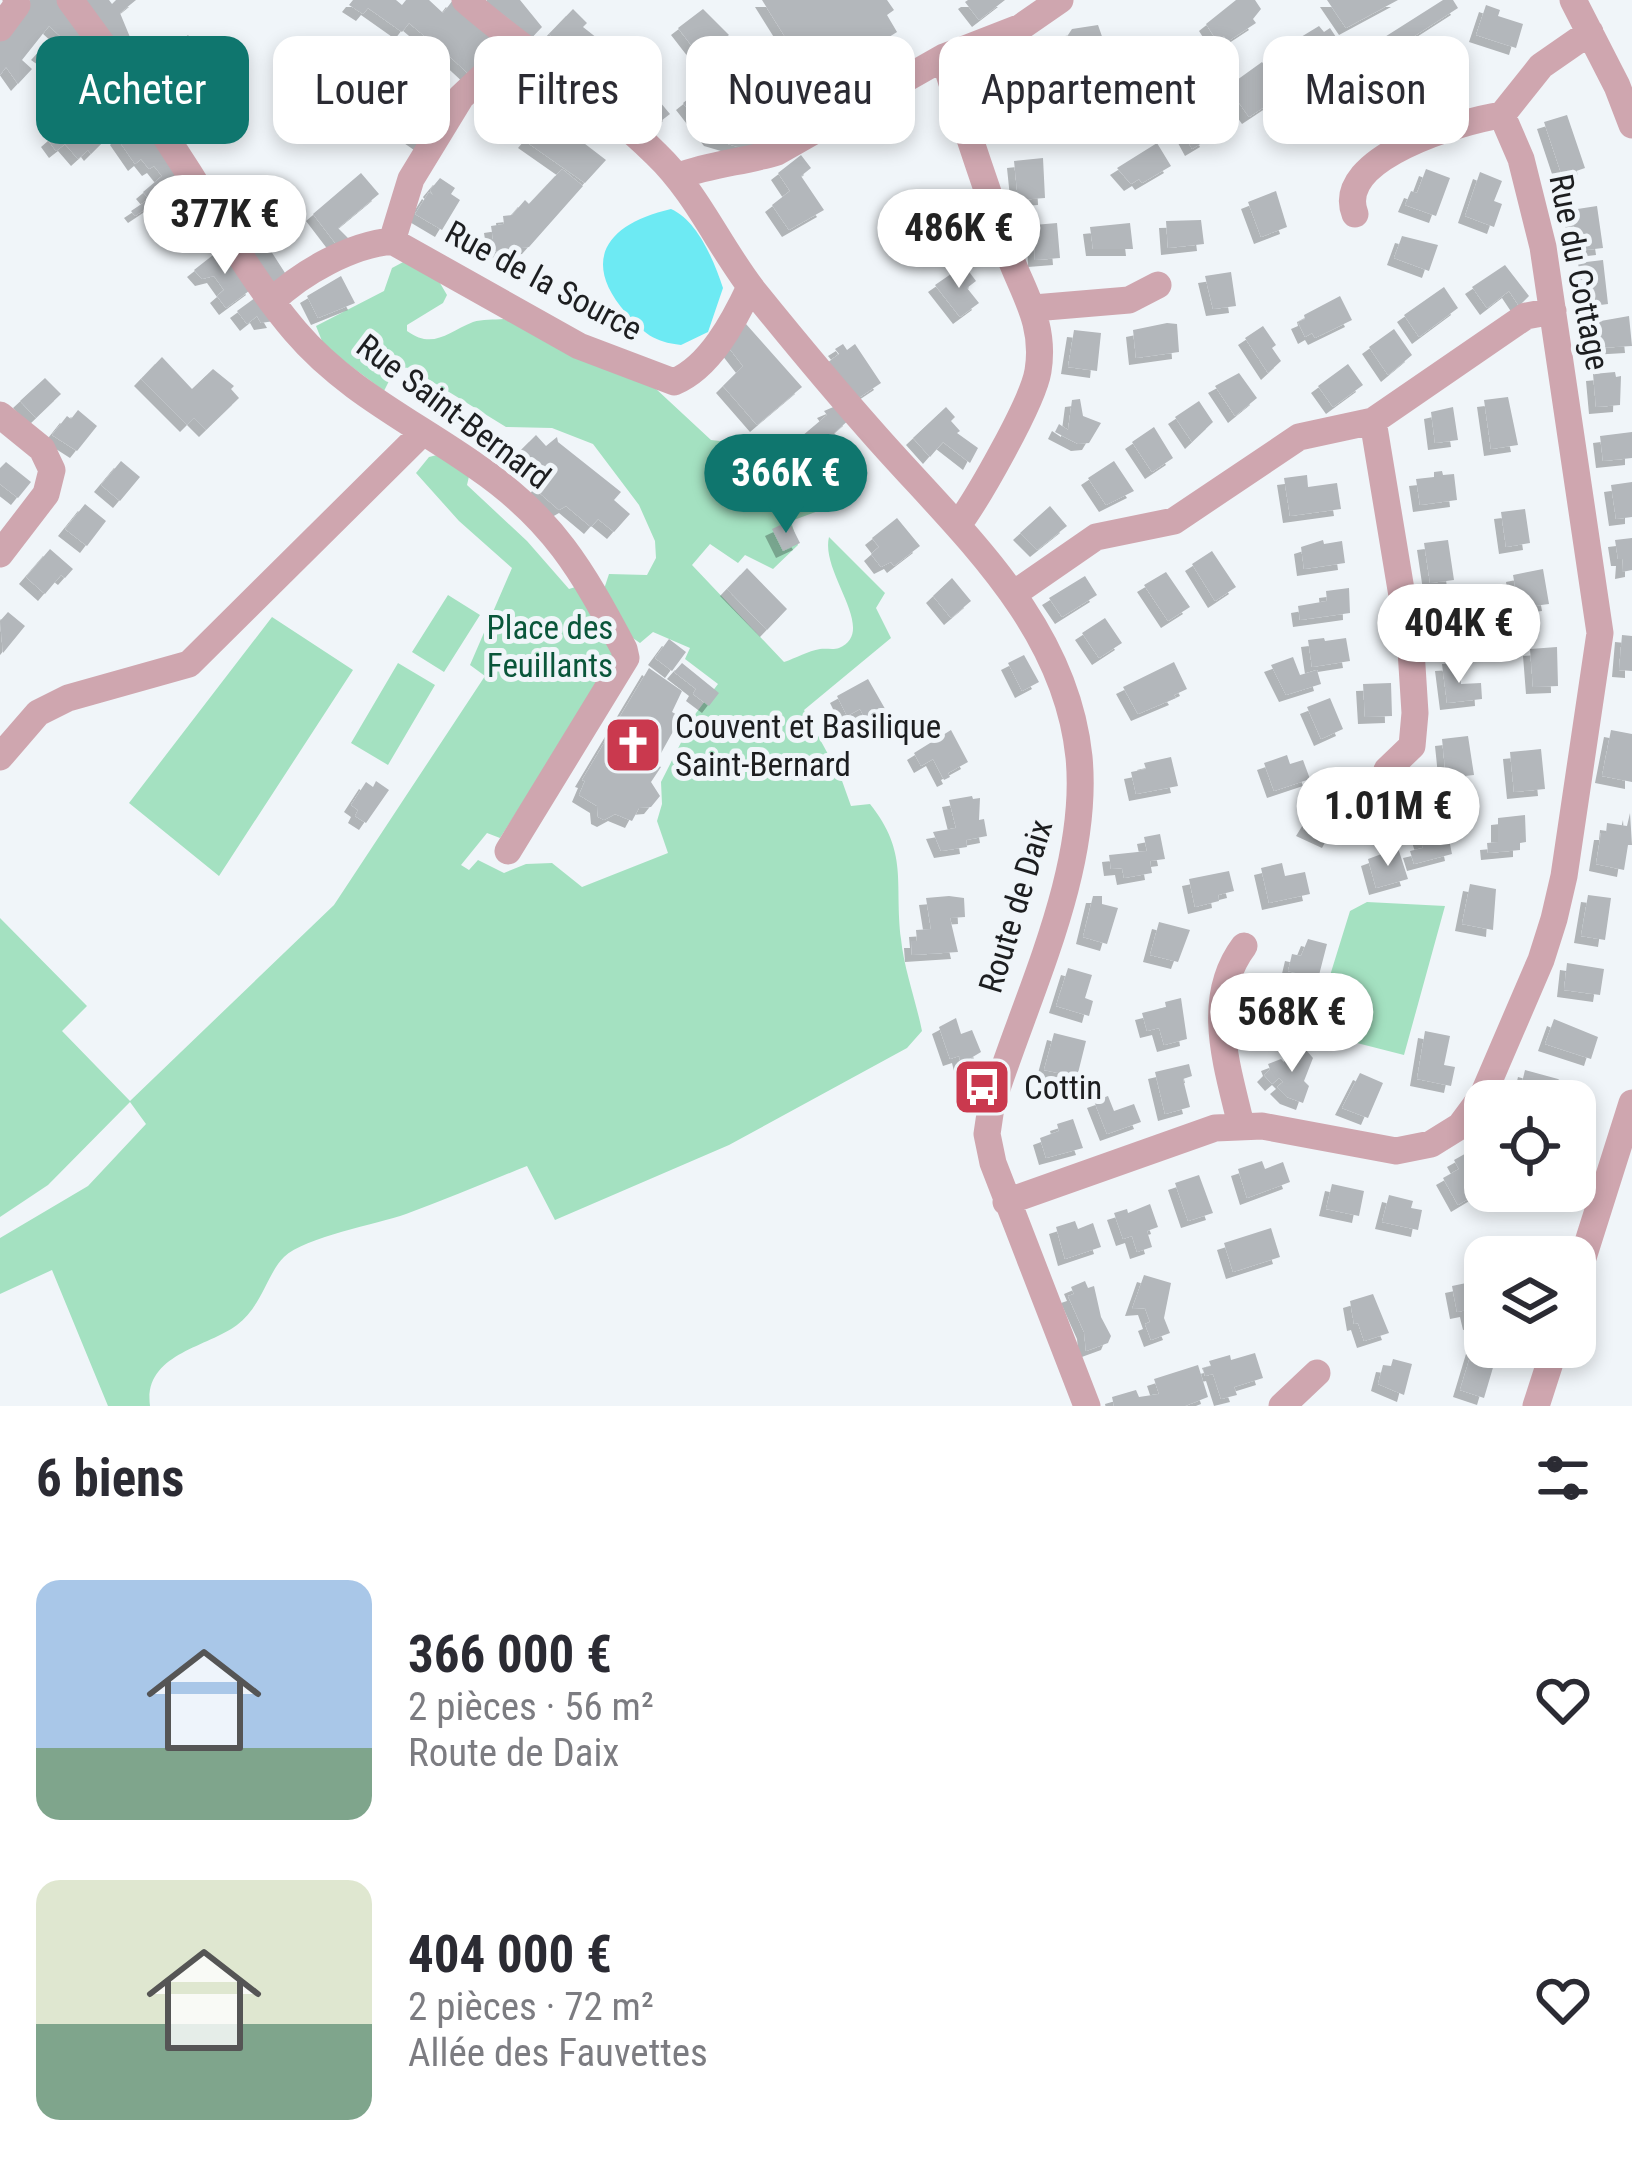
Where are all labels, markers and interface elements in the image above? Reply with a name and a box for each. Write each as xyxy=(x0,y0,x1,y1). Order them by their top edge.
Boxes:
chip: Acheter xyxy=(36,36,249,144)
chip: Louer xyxy=(273,36,450,144)
chip: Filtres xyxy=(474,36,662,144)
chip: Nouveau xyxy=(686,36,915,144)
chip: Appartement xyxy=(939,36,1239,144)
chip: Maison xyxy=(1263,36,1469,144)
street label: Rue du Cottage xyxy=(1541,171,1618,373)
pin: 377K € xyxy=(127,175,323,277)
pin: 486K € xyxy=(861,189,1057,291)
text: 377K € xyxy=(170,191,280,237)
text: 486K € xyxy=(904,205,1014,251)
street label: Rue de la Source xyxy=(439,212,649,349)
street label: Rue Saint-Bernard xyxy=(349,326,558,497)
pin: 366K € xyxy=(688,434,884,536)
text: 366K € xyxy=(731,450,841,496)
pin: 404K € xyxy=(1361,584,1557,686)
text: 404K € xyxy=(1404,600,1514,646)
park label: Place des Feuillants xyxy=(487,608,613,685)
place label: Couvent et Basilique Saint-Bernard xyxy=(675,707,941,784)
church icon: Couvent et Basilique Saint-Bernard xyxy=(602,714,664,776)
pin: 1.01M € xyxy=(1277,767,1499,869)
text: 1.01M € xyxy=(1324,783,1452,829)
street label: Route de Daix xyxy=(971,815,1060,997)
pin: 568K € xyxy=(1194,973,1390,1075)
text: 568K € xyxy=(1237,989,1347,1035)
bus stop icon: Cottin xyxy=(951,1056,1013,1118)
place label: Cottin xyxy=(1024,1068,1102,1107)
map controls xyxy=(1464,1080,1596,1368)
button: locate xyxy=(1464,1080,1596,1212)
button: layers xyxy=(1464,1236,1596,1368)
icon: filters xyxy=(1530,1445,1596,1511)
text: 6 biens xyxy=(36,1449,184,1508)
text: 366 000 € xyxy=(408,1625,612,1684)
icon: home xyxy=(132,1628,276,1772)
icon: heart xyxy=(1530,1667,1596,1733)
text: 2 pièces · 56 m² xyxy=(408,1684,654,1730)
text: Route de Daix xyxy=(408,1730,620,1776)
text: 404 000 € xyxy=(408,1925,612,1984)
icon: home xyxy=(132,1928,276,2072)
icon: heart xyxy=(1530,1967,1596,2033)
text: 2 pièces · 72 m² xyxy=(408,1984,654,2030)
text: Allée des Fauvettes xyxy=(408,2030,708,2076)

